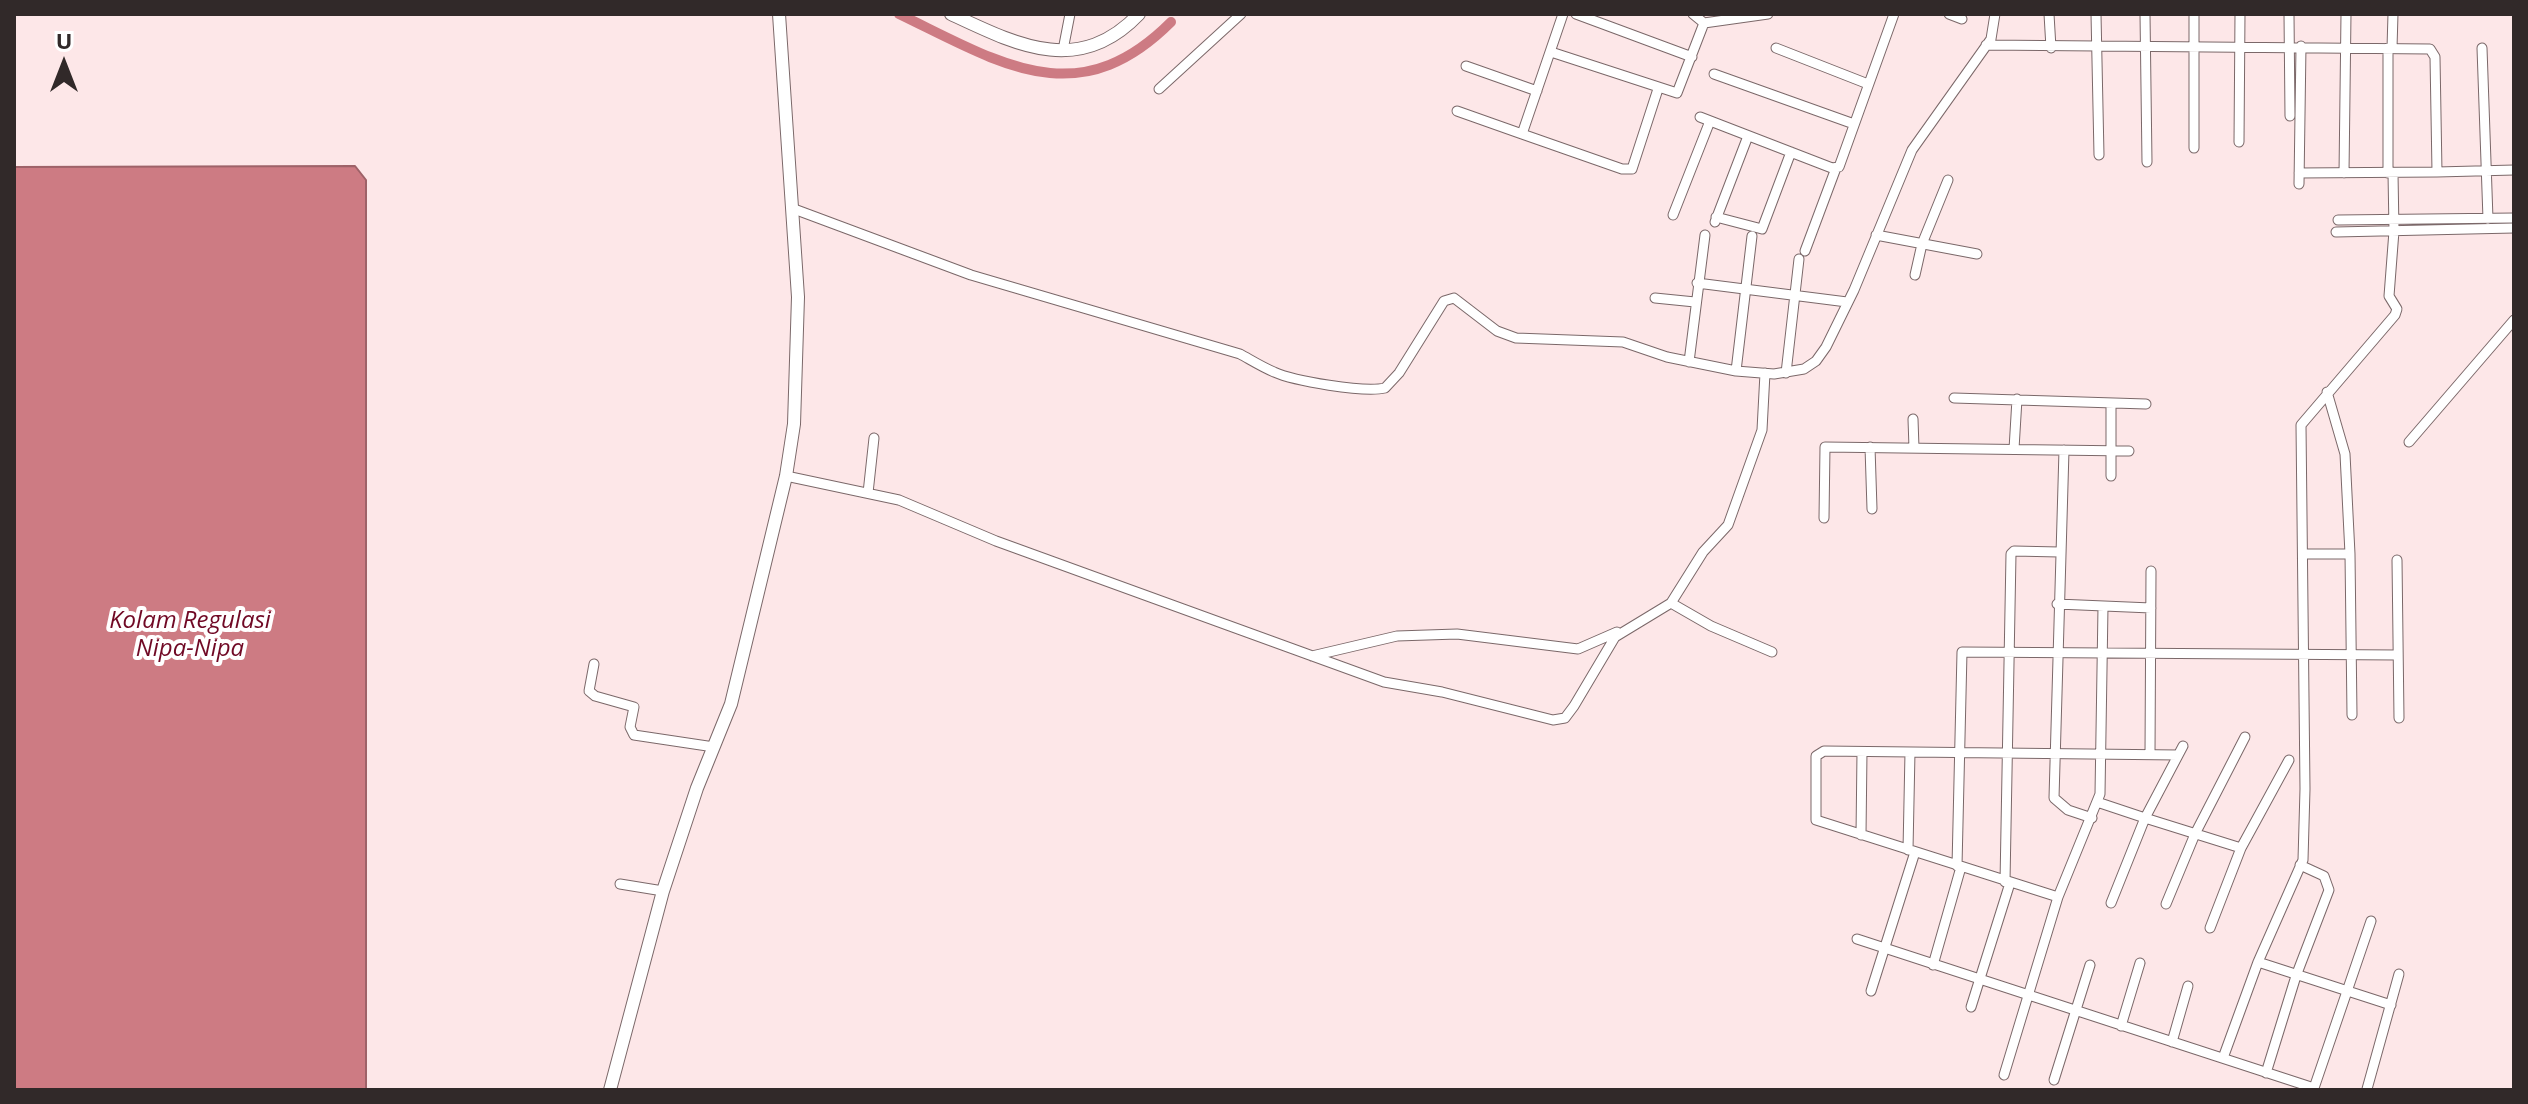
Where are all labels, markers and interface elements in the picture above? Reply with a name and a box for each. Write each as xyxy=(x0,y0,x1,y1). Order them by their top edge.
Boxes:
north arrow xyxy=(24,24,104,104)
text: U xyxy=(56,25,72,55)
water label: Kolam Regulasi Nipa-Nipa xyxy=(109,607,271,663)

